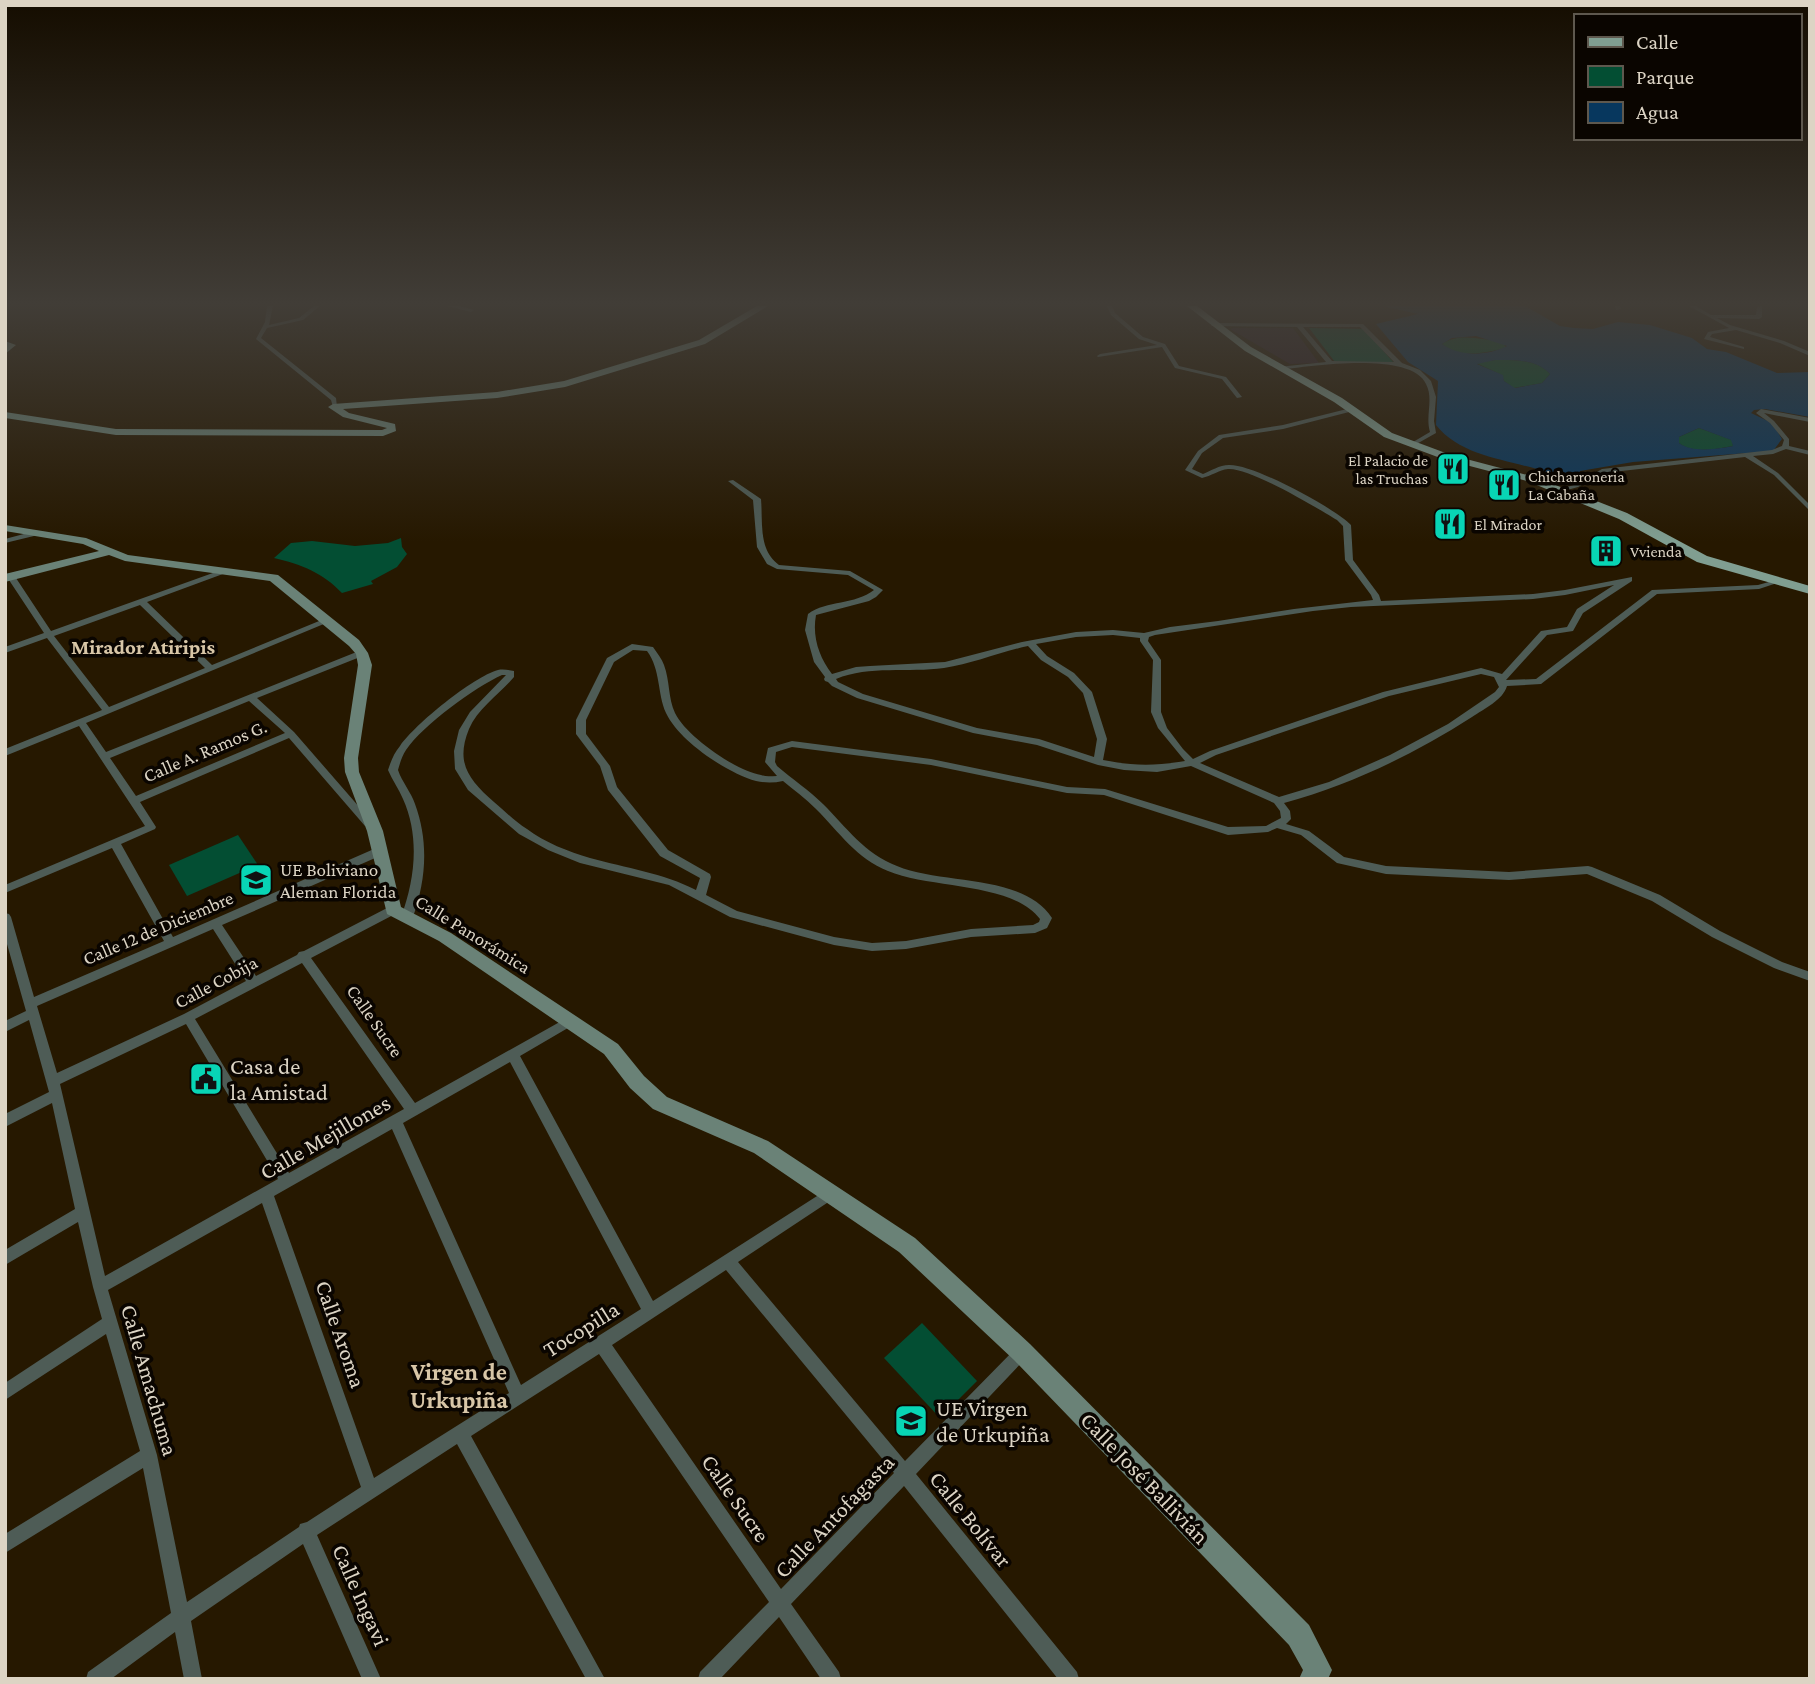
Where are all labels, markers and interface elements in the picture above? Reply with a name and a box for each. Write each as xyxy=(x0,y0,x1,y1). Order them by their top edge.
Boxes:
legend xyxy=(1574,14,1801,140)
text: Calle xyxy=(1636,30,1678,54)
text: Parque xyxy=(1636,65,1694,89)
text: Agua xyxy=(1636,100,1679,124)
restaurant icon: El Palacio de las Truchas xyxy=(1434,450,1472,488)
place label: El Palacio de las Truchas xyxy=(1348,452,1428,487)
restaurant icon: Chicharroneria La Cabaña xyxy=(1485,466,1523,504)
place label: Chicharroneria La Cabaña xyxy=(1528,468,1625,503)
restaurant icon: El Mirador xyxy=(1431,505,1469,543)
place label: El Mirador xyxy=(1474,516,1543,533)
building icon: Vvienda xyxy=(1587,532,1625,570)
place label: Vvienda xyxy=(1630,543,1683,560)
district label: Mirador Atiripis xyxy=(71,635,216,659)
street label: Calle A. Ramos G. xyxy=(140,716,270,786)
place label: UE Boliviano Aleman Florida xyxy=(280,859,397,902)
school or university icon: UE Boliviano Aleman Florida xyxy=(237,861,275,899)
street label: Calle 12 de Diciembre xyxy=(80,887,236,969)
street label: Calle Panorámica xyxy=(412,890,535,978)
street label: Calle Cobija xyxy=(171,951,262,1013)
street label: Calle Sucre xyxy=(342,981,408,1061)
place label: Casa de la Amistad xyxy=(230,1053,328,1105)
public building icon: Casa de la Amistad xyxy=(187,1060,225,1098)
street label: Calle Mejillones xyxy=(255,1089,395,1185)
street label: Calle Aroma xyxy=(310,1277,372,1391)
street label: Tocopilla xyxy=(538,1295,624,1362)
street label: Calle Amachuma xyxy=(116,1301,184,1459)
district label: Virgen de Urkupiña xyxy=(410,1358,508,1413)
place label: UE Virgen de Urkupiña xyxy=(936,1395,1050,1447)
school or university icon: UE Virgen de Urkupiña xyxy=(892,1402,930,1440)
street label: Calle José Ballivián xyxy=(1075,1407,1215,1549)
street label: Calle Sucre xyxy=(696,1449,776,1547)
street label: Calle Antofagasta xyxy=(769,1449,900,1583)
street label: Calle Bolívar xyxy=(924,1466,1018,1572)
street label: Calle Ingavi xyxy=(327,1540,395,1650)

